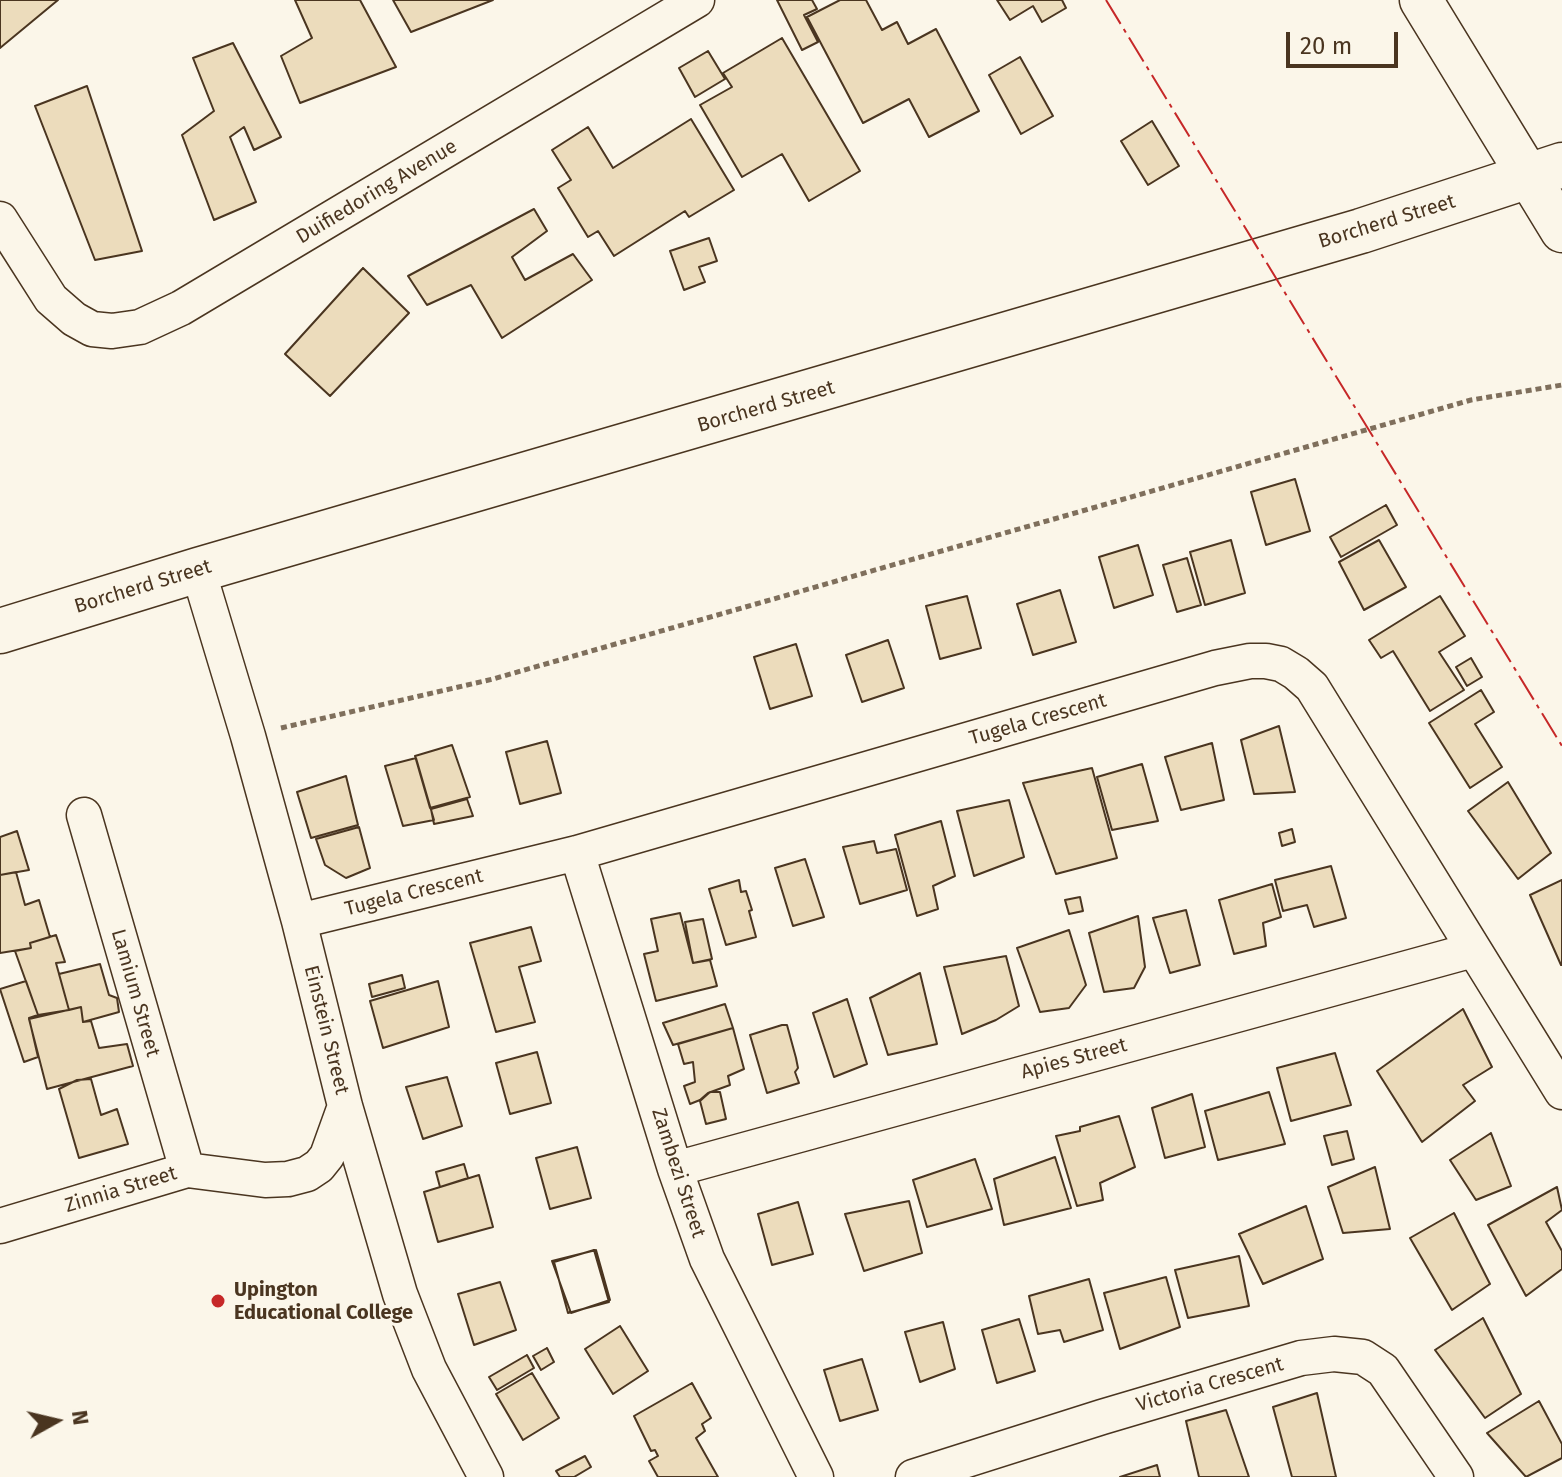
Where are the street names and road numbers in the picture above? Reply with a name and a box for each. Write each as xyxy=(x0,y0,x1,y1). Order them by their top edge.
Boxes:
street label: Duifiedoring Avenue xyxy=(292,134,462,250)
street label: Borcherd Street xyxy=(1316,190,1458,254)
street label: Borcherd Street xyxy=(695,376,837,438)
street label: Borcherd Street xyxy=(72,555,214,619)
street label: Tugela Crescent xyxy=(967,689,1109,751)
street label: Tugela Crescent xyxy=(343,864,485,922)
street label: Lamium Street xyxy=(105,926,165,1060)
street label: Einstein Street xyxy=(298,963,354,1097)
street label: Apies Street xyxy=(1018,1033,1130,1085)
street label: Zambezi Street xyxy=(646,1105,710,1241)
street label: Zinnia Street xyxy=(62,1162,180,1218)
street label: Victoria Crescent xyxy=(1134,1353,1286,1417)

